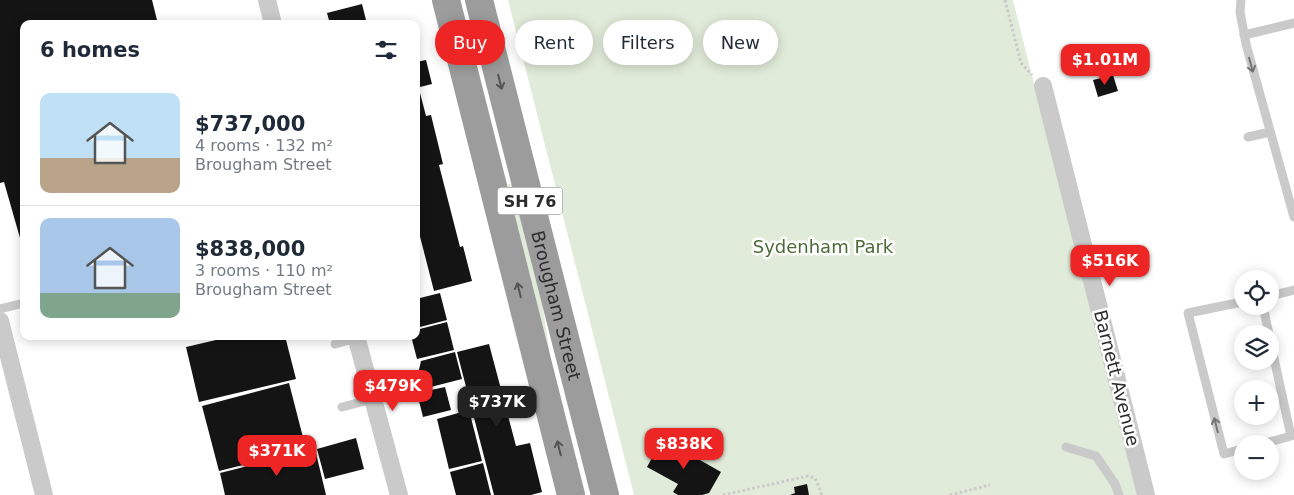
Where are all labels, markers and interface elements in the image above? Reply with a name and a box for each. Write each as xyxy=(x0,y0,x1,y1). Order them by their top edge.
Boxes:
chip: Buy xyxy=(435,20,505,65)
chip: Rent xyxy=(515,20,593,65)
chip: Filters xyxy=(603,20,693,65)
chip: New xyxy=(703,20,778,65)
icon: filters xyxy=(372,36,400,64)
text: 6 homes xyxy=(40,38,140,62)
pin: $1.01M xyxy=(1064,44,1146,86)
text: $1.01M xyxy=(1072,50,1138,69)
one-way arrow xyxy=(1247,56,1257,72)
one-way arrow xyxy=(496,74,505,90)
text: $737,000 xyxy=(195,112,305,136)
icon: home xyxy=(80,113,140,173)
text: 4 rooms · 132 m² xyxy=(195,136,333,155)
text: Brougham Street xyxy=(195,155,332,174)
road number: SH 76 xyxy=(498,188,562,215)
street label: Brougham Street xyxy=(528,228,586,382)
park label: Sydenham Park xyxy=(753,236,894,257)
text: $838,000 xyxy=(195,237,305,261)
icon: home xyxy=(80,238,140,298)
pin: $516K xyxy=(1075,244,1145,287)
text: $516K xyxy=(1082,251,1138,270)
text: 3 rooms · 110 m² xyxy=(195,261,333,280)
map controls xyxy=(1234,270,1279,480)
button: locate xyxy=(1234,270,1279,315)
text: Brougham Street xyxy=(195,280,332,299)
one-way arrow xyxy=(514,283,523,299)
street label: Barnett Avenue xyxy=(1090,308,1144,448)
button: layers xyxy=(1234,325,1279,370)
pin: $479K xyxy=(358,370,428,412)
text: $479K xyxy=(365,376,421,395)
button: + xyxy=(1234,380,1279,425)
pin: $737K xyxy=(462,386,532,428)
text: $737K xyxy=(469,392,525,411)
one-way arrow xyxy=(1211,418,1221,434)
pin: $838K xyxy=(649,428,719,470)
pin: $371K xyxy=(242,434,312,477)
text: $838K xyxy=(656,434,712,453)
button: − xyxy=(1234,435,1279,480)
one-way arrow xyxy=(554,440,563,456)
text: $371K xyxy=(249,441,305,460)

